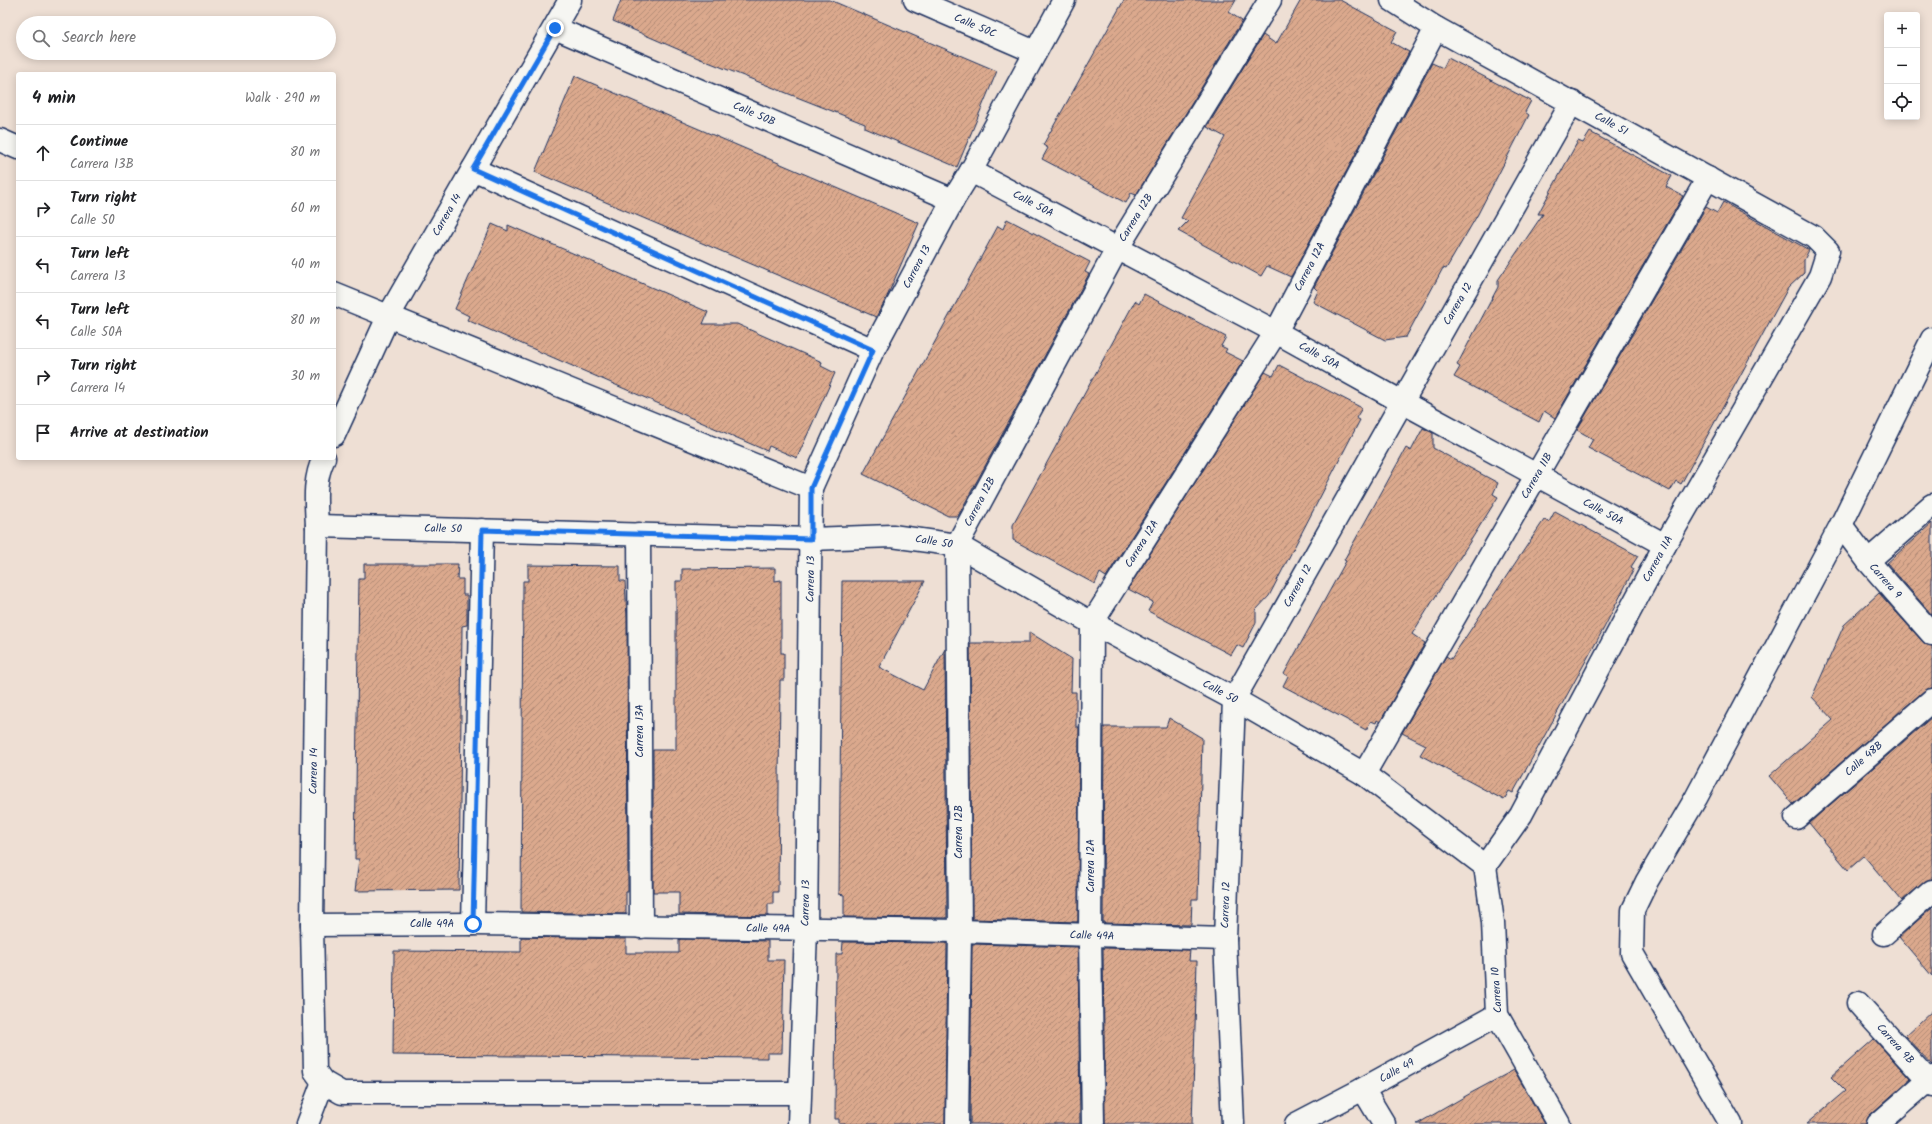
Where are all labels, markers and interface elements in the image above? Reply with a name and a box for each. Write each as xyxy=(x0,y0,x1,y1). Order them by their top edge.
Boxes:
street label: Calle 50C xyxy=(951,9,999,43)
map controls xyxy=(1884,12,1920,120)
button: + xyxy=(1884,12,1920,48)
search box xyxy=(16,16,336,60)
route end xyxy=(546,19,564,37)
text: Search here xyxy=(62,26,136,50)
icon: search xyxy=(30,27,52,49)
button: − xyxy=(1884,48,1920,84)
button: locate xyxy=(1884,84,1920,120)
text: 4 min xyxy=(32,85,76,112)
text: Walk · 290 m xyxy=(245,88,320,109)
street label: Calle 50B xyxy=(730,97,778,131)
street label: Calle 51 xyxy=(1591,107,1631,141)
text: Continue xyxy=(70,130,128,154)
icon: ahead xyxy=(32,142,54,164)
text: 80 m xyxy=(290,142,320,163)
text: Carrera 13B xyxy=(70,154,134,175)
text: Turn right xyxy=(70,186,137,210)
street label: Calle 50A xyxy=(1009,186,1057,223)
street label: Carrera 14 xyxy=(428,190,466,240)
street label: Carrera 12B xyxy=(1114,190,1158,246)
icon: right xyxy=(32,198,54,220)
text: 60 m xyxy=(291,198,320,219)
text: Calle 50 xyxy=(70,210,115,231)
street label: Carrera 12A xyxy=(1289,239,1331,295)
text: Turn left xyxy=(70,242,130,266)
street label: Carrera 13 xyxy=(898,242,936,292)
icon: left xyxy=(32,254,54,276)
text: 40 m xyxy=(291,254,320,275)
text: Carrera 13 xyxy=(70,266,125,287)
street label: Carrera 12 xyxy=(1438,279,1478,329)
text: Turn left xyxy=(70,298,130,322)
icon: left xyxy=(32,310,54,332)
text: 80 m xyxy=(290,310,320,331)
text: Calle 50A xyxy=(70,322,123,343)
street label: Calle 50A xyxy=(1295,337,1343,375)
text: Turn right xyxy=(70,354,137,378)
icon: right xyxy=(32,366,54,388)
text: 30 m xyxy=(291,366,320,387)
text: Carrera 14 xyxy=(70,378,125,399)
text: Arrive at destination xyxy=(70,421,209,445)
icon: arrive xyxy=(32,422,54,444)
street label: Carrera 11B xyxy=(1516,449,1558,503)
street label: Carrera 12B xyxy=(959,474,1001,530)
street label: Calle 50A xyxy=(1579,494,1627,531)
street label: Carrera 12A xyxy=(1120,516,1164,572)
street label: Calle 50 xyxy=(424,520,463,538)
street label: Calle 50 xyxy=(914,530,955,554)
street label: Carrera 11A xyxy=(1638,532,1678,586)
street label: Carrera 13 xyxy=(802,555,820,603)
street label: Carrera 9 xyxy=(1864,559,1906,603)
street label: Carrera 12 xyxy=(1279,561,1317,611)
street label: Calle 50 xyxy=(1199,675,1241,709)
street label: Carrera 13A xyxy=(631,704,649,758)
street label: Calle 48B xyxy=(1841,737,1887,781)
street label: Carrera 14 xyxy=(305,747,323,795)
street label: Carrera 12B xyxy=(950,805,968,859)
street label: Carrera 12A xyxy=(1082,839,1100,893)
street label: Carrera 13 xyxy=(797,879,815,927)
street label: Carrera 12 xyxy=(1216,881,1236,929)
street label: Calle 49A xyxy=(410,915,455,933)
route start xyxy=(464,915,482,933)
street label: Calle 49A xyxy=(746,920,791,938)
street label: Calle 49A xyxy=(1069,926,1115,946)
street label: Carrera 10 xyxy=(1486,966,1508,1014)
street label: Carrera 9B xyxy=(1872,1020,1918,1068)
street label: Calle 49 xyxy=(1376,1054,1418,1088)

